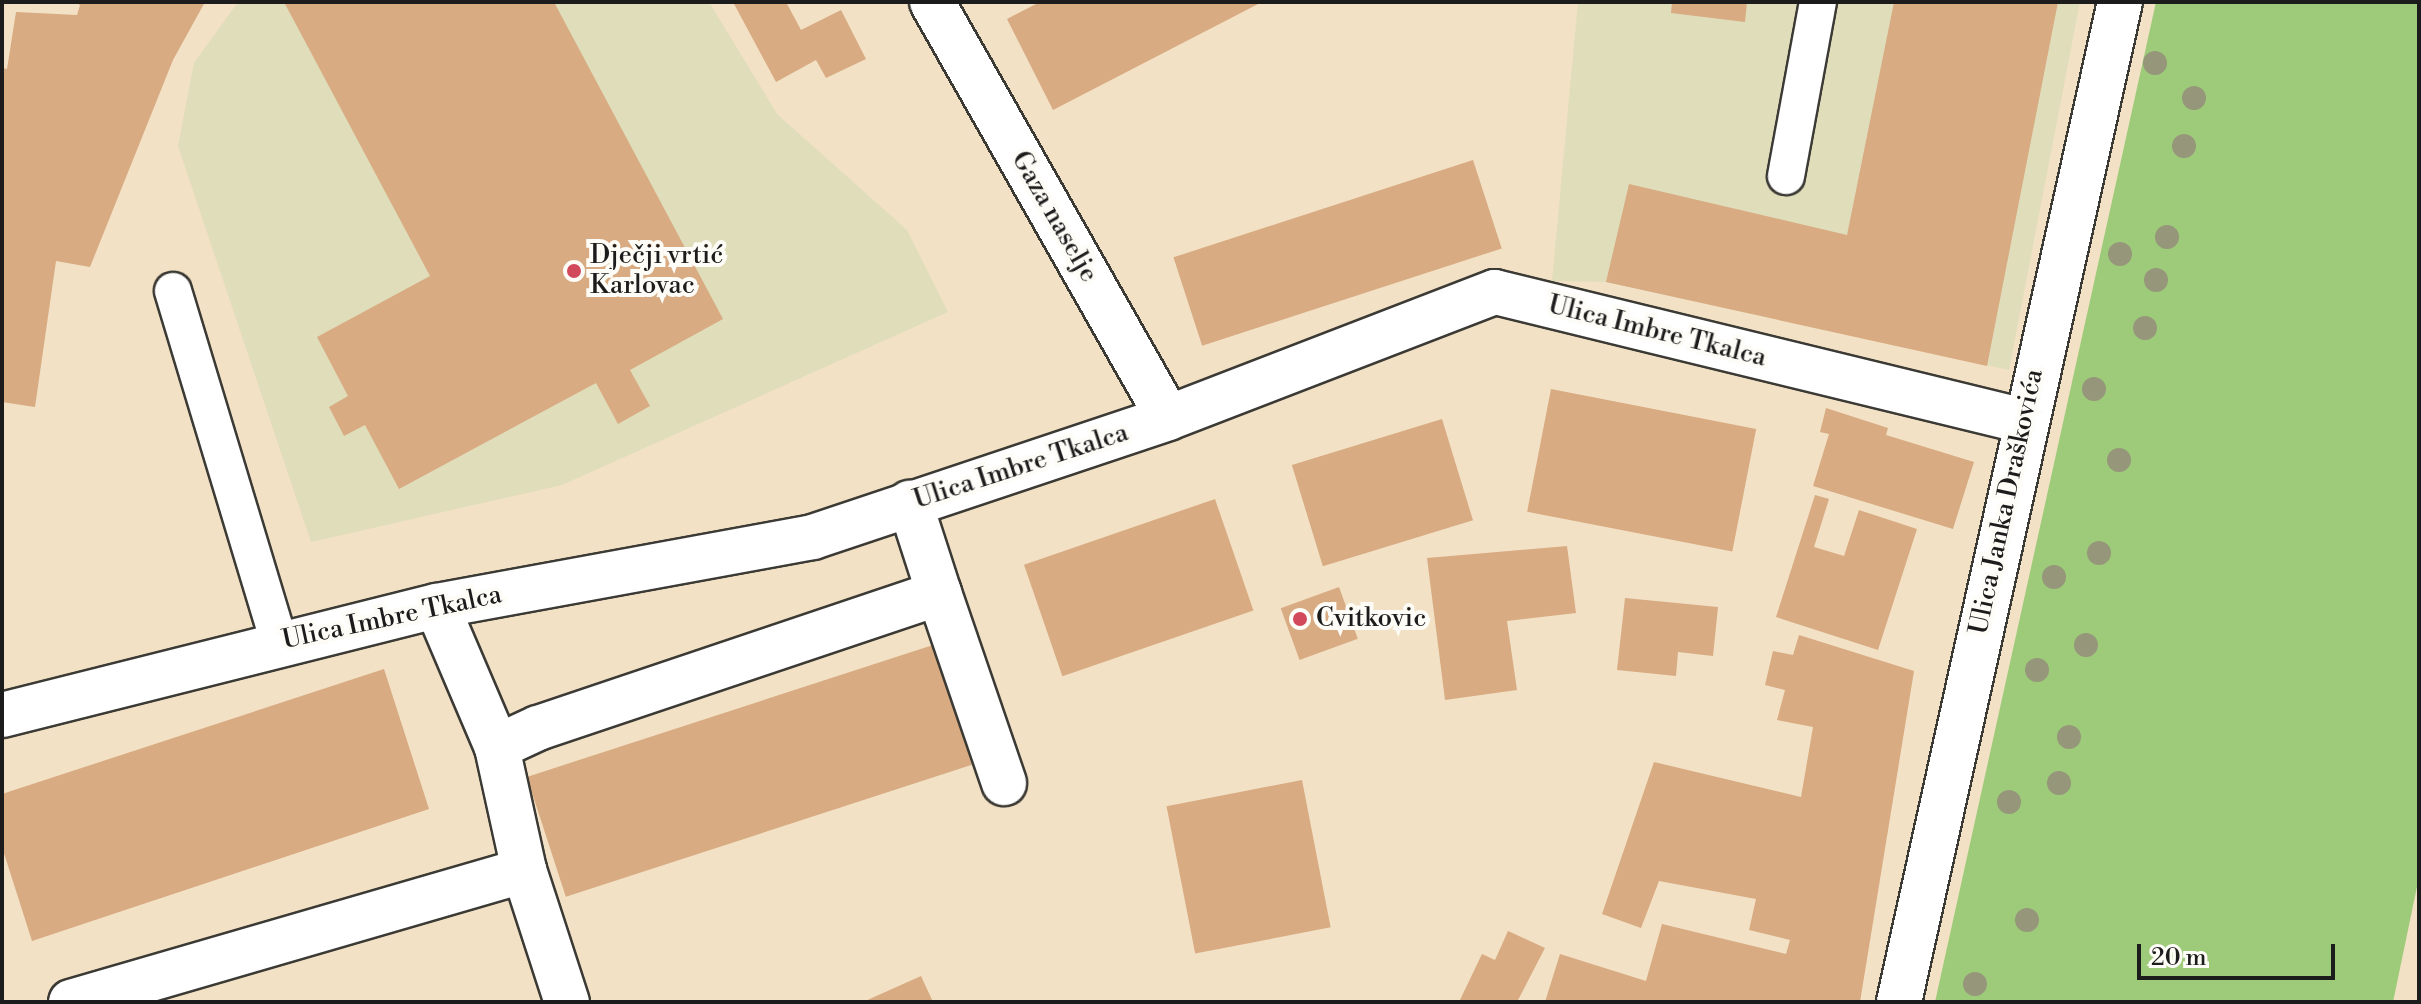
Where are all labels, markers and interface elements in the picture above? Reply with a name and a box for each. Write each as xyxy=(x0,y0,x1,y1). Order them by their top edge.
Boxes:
street label: Gaza naselje xyxy=(1004,146,1104,288)
place label: Dječji vrtić Karlovac xyxy=(590,240,723,302)
marker: Dječji vrtić Karlovac xyxy=(565,262,583,280)
street label: Ulica Imbre Tkalca xyxy=(1545,290,1769,374)
street label: Ulica Janka Draškovića xyxy=(1964,366,2050,638)
street label: Ulica Imbre Tkalca xyxy=(910,418,1132,516)
street label: Ulica Imbre Tkalca xyxy=(279,579,505,657)
place label: Cvitkovic xyxy=(1316,603,1426,635)
marker: Cvitkovic xyxy=(1291,610,1309,628)
scale bar xyxy=(2141,928,2339,978)
text: 20 m xyxy=(2151,943,2207,973)

